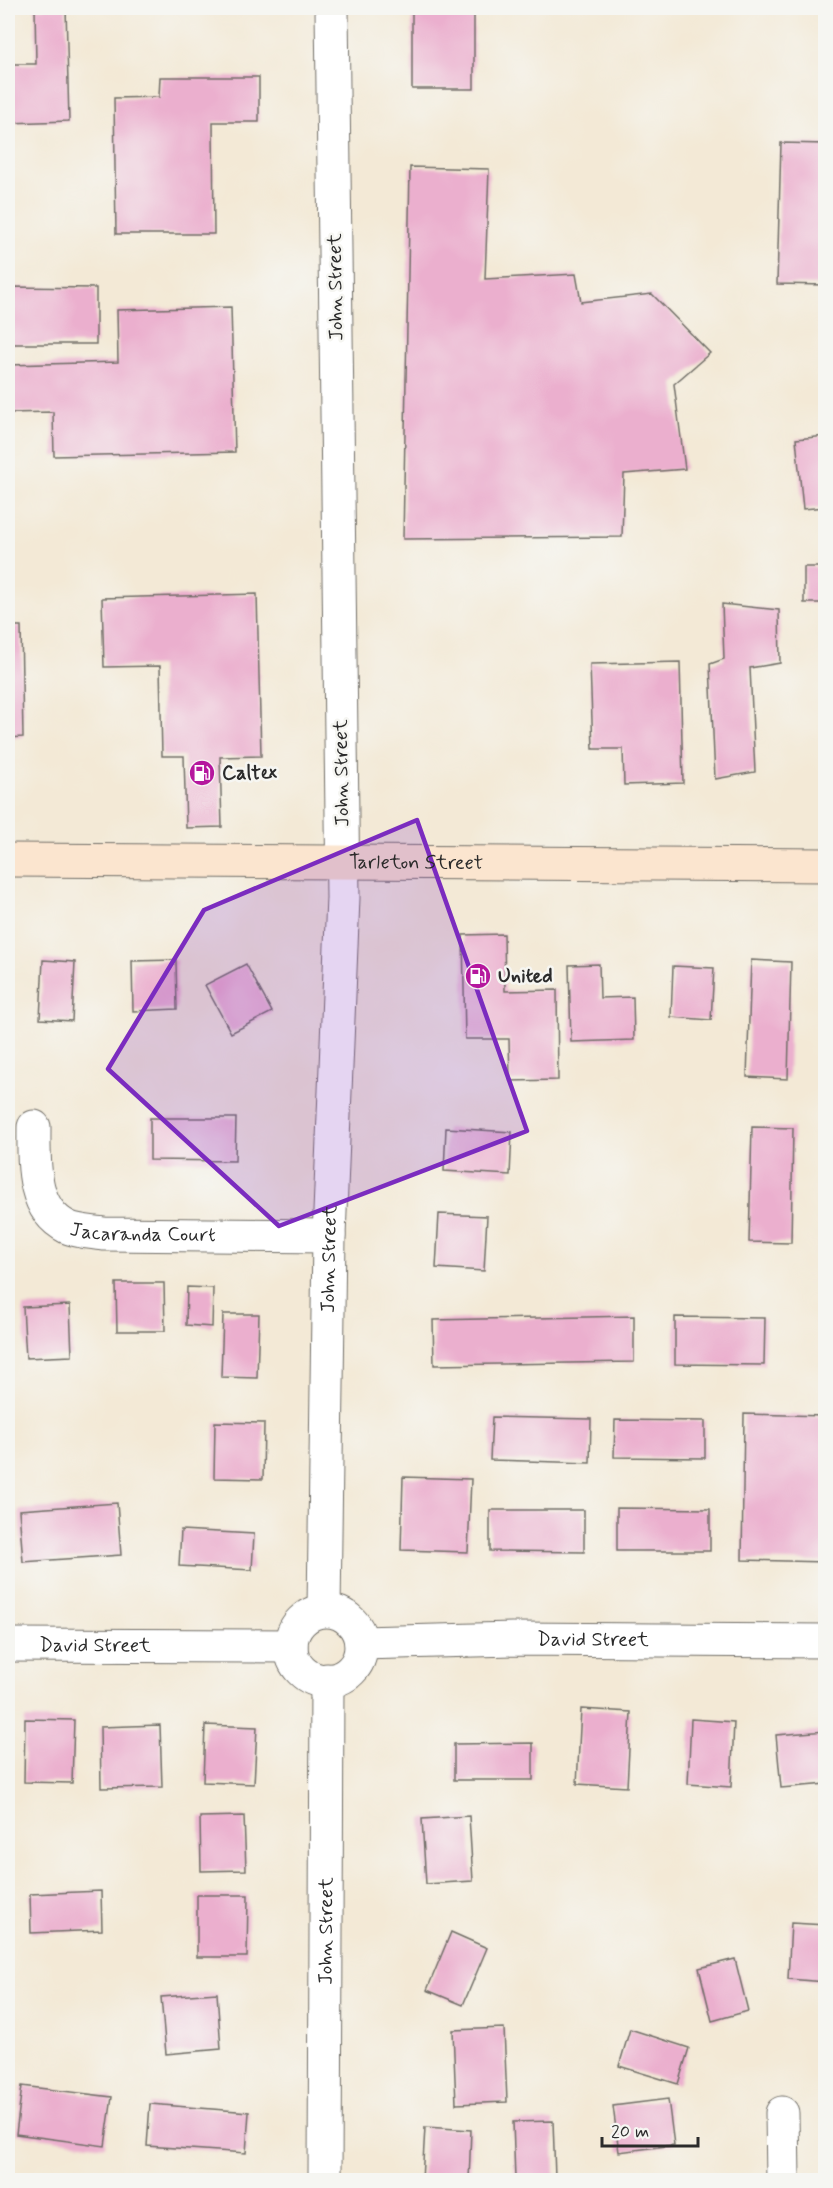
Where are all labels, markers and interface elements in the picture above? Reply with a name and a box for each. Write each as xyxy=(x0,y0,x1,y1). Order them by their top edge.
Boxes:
street label: John Street xyxy=(322,233,350,341)
street label: John Street xyxy=(328,719,356,827)
fuel station icon: Caltex xyxy=(187,758,217,788)
place label: Caltex xyxy=(222,760,278,787)
street label: Tarleton Street xyxy=(349,849,483,876)
fuel station icon: United xyxy=(463,961,493,991)
place label: United xyxy=(498,963,553,990)
street label: John Street xyxy=(314,1204,344,1313)
street label: Jacaranda Court xyxy=(67,1215,216,1248)
street label: David Street xyxy=(537,1626,649,1653)
street label: David Street xyxy=(39,1632,151,1659)
street label: John Street xyxy=(312,1877,340,1985)
scale bar xyxy=(602,2110,698,2148)
text: 20 m xyxy=(611,2120,649,2144)

